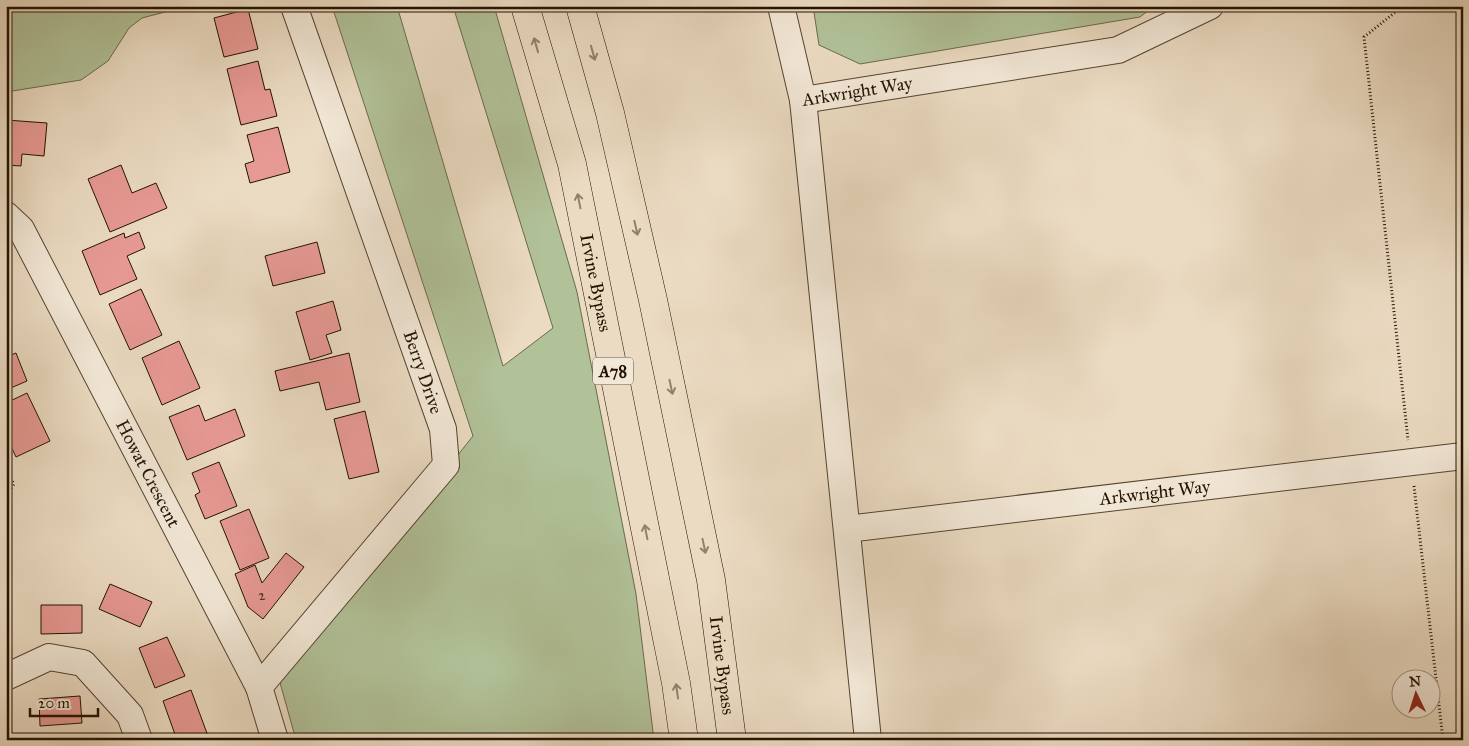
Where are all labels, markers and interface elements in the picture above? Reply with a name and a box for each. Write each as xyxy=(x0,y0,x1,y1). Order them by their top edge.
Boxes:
one-way arrow xyxy=(531,37,541,53)
one-way arrow xyxy=(588,45,598,61)
street label: Arkwright Way xyxy=(800,72,915,111)
one-way arrow xyxy=(574,194,583,210)
one-way arrow xyxy=(632,219,641,235)
street label: Irvine Bypass xyxy=(575,232,616,334)
street label: Berry Drive xyxy=(398,327,448,417)
road number: A78 xyxy=(593,358,633,384)
one-way arrow xyxy=(667,378,676,394)
street label: Howat Crescent xyxy=(111,416,185,532)
street label: Arkwright Way xyxy=(1097,475,1212,510)
one-way arrow xyxy=(640,524,650,540)
one-way arrow xyxy=(700,537,709,553)
house number: 2 xyxy=(258,586,266,604)
street label: Irvine Bypass xyxy=(705,615,740,716)
north arrow xyxy=(1392,668,1442,718)
text: N xyxy=(1409,673,1422,690)
one-way arrow xyxy=(672,684,682,700)
scale bar xyxy=(30,686,98,718)
text: 20 m xyxy=(38,694,70,712)

